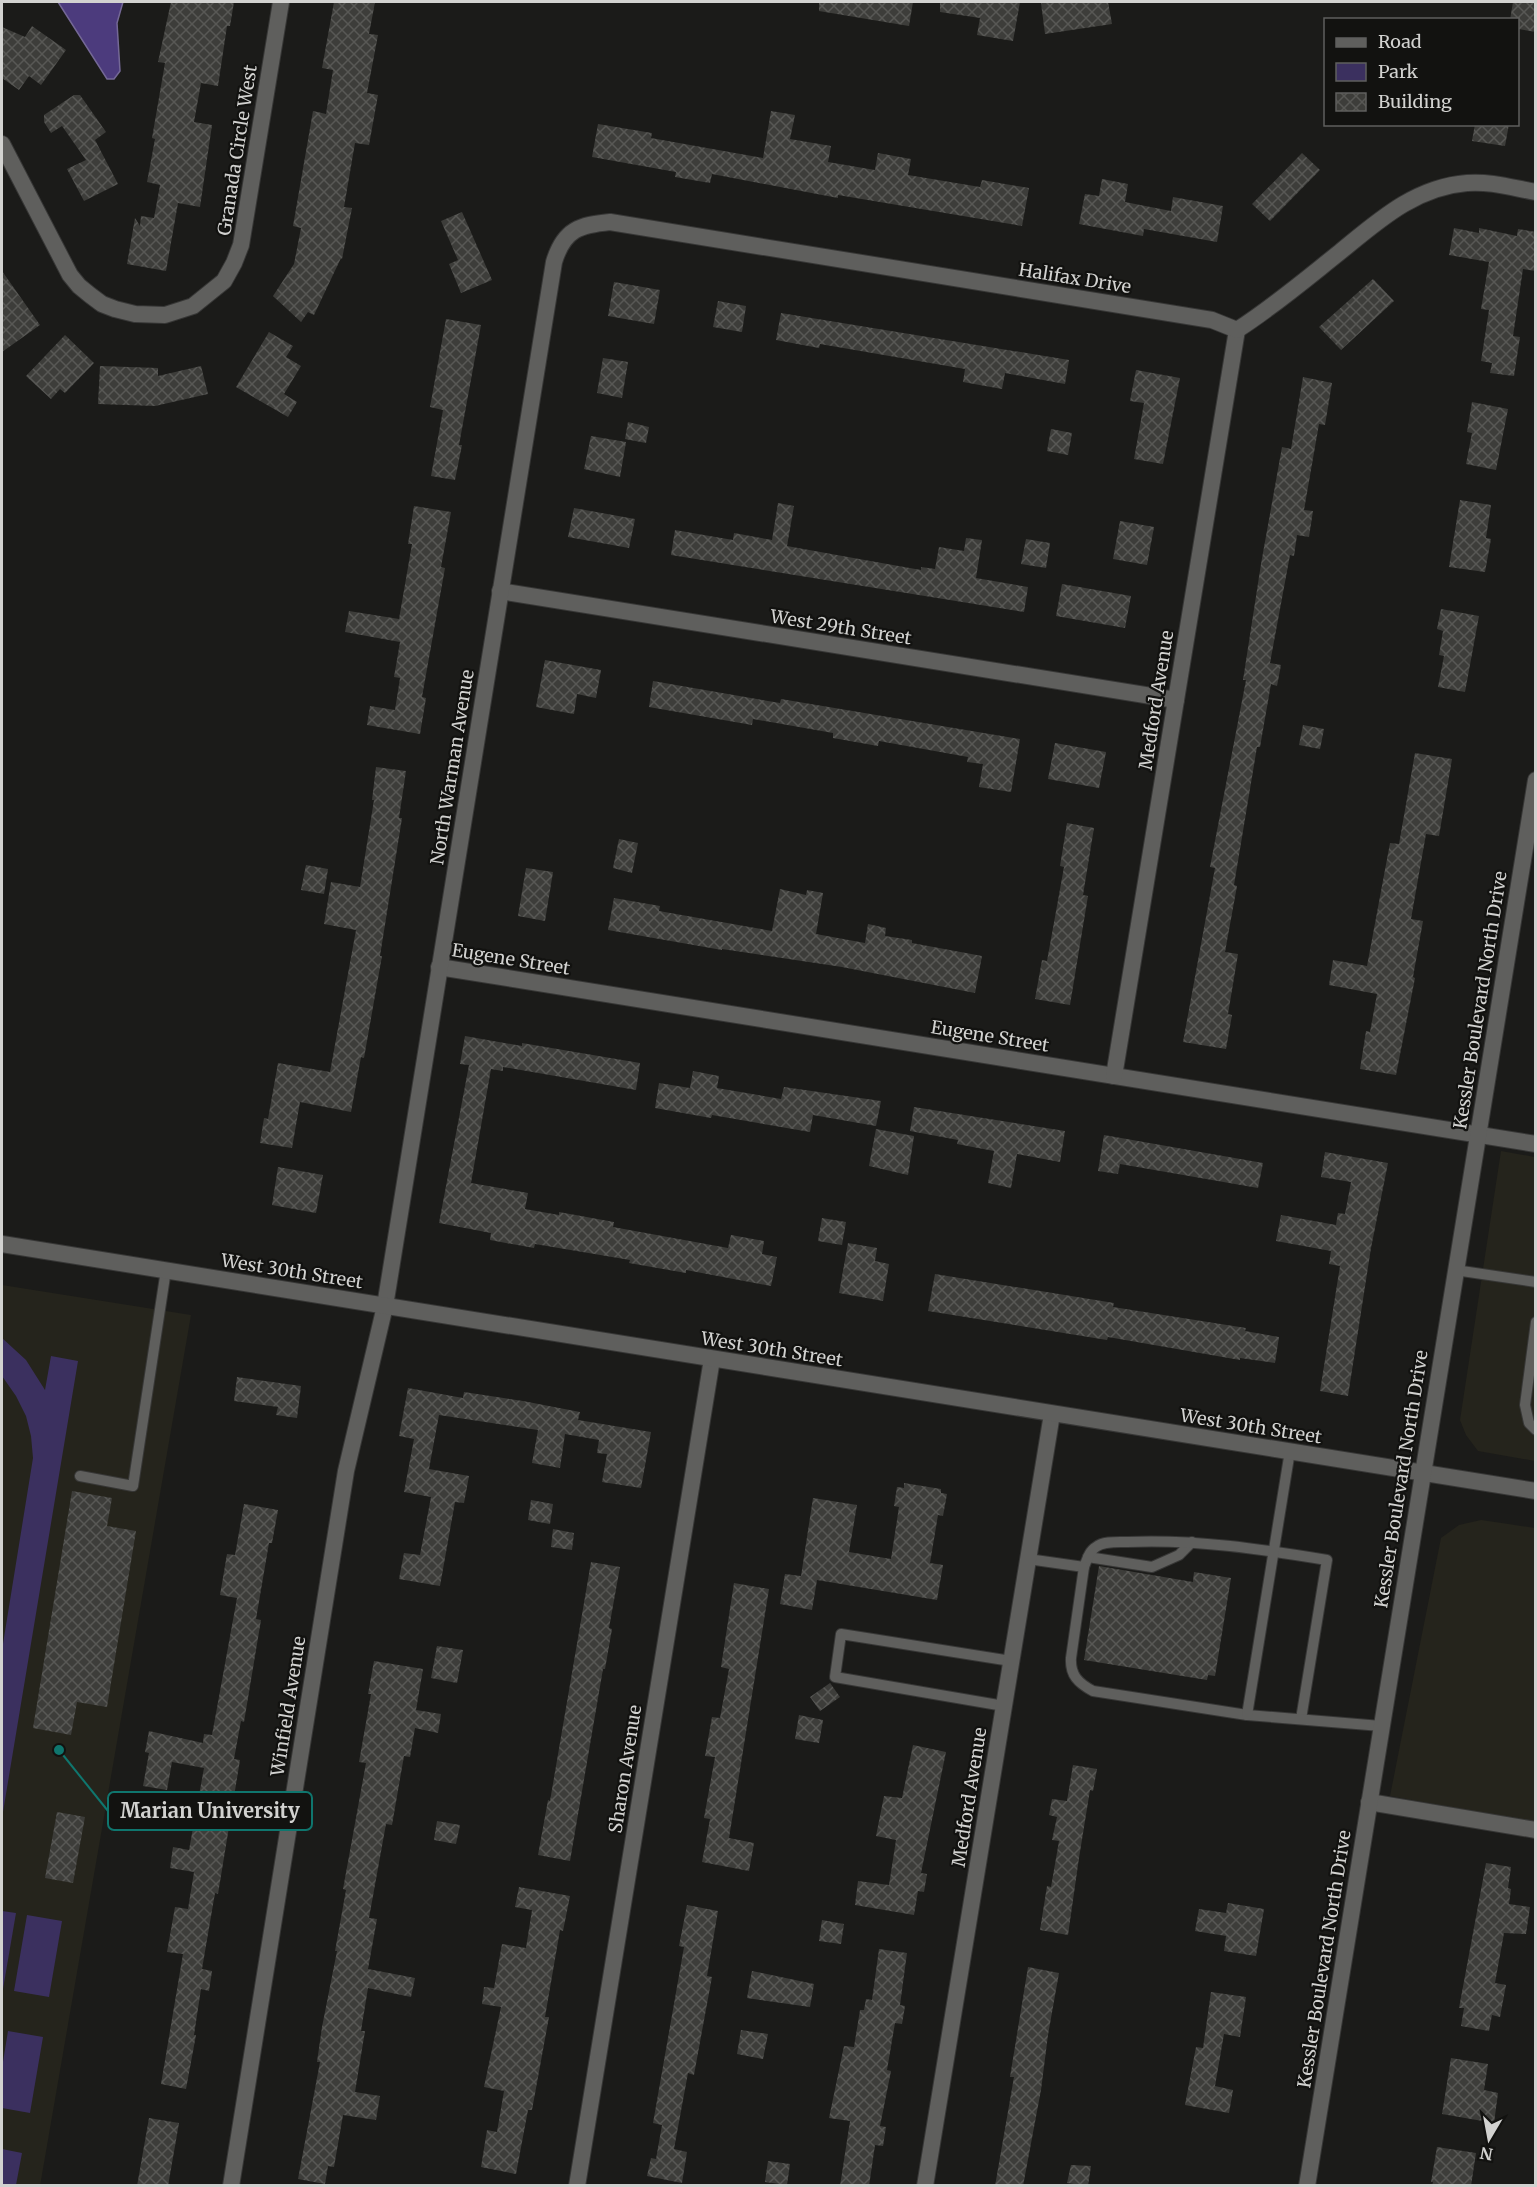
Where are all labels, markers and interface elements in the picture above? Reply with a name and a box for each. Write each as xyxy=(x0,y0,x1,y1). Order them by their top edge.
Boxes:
legend xyxy=(1324,18,1519,126)
text: Road xyxy=(1378,30,1422,53)
text: Park xyxy=(1378,60,1419,83)
street label: Granada Circle West xyxy=(212,63,262,237)
text: Building xyxy=(1378,90,1452,113)
street label: Halifax Drive xyxy=(1017,258,1133,298)
street label: West 29th Street xyxy=(768,604,913,650)
street label: Medford Avenue xyxy=(1134,629,1178,771)
street label: North Warman Avenue xyxy=(425,668,479,866)
street label: Kessler Boulevard North Drive xyxy=(1448,869,1512,1131)
street label: Eugene Street xyxy=(450,938,572,980)
street label: Eugene Street xyxy=(929,1015,1051,1057)
street label: West 30th Street xyxy=(219,1248,364,1294)
street label: West 30th Street xyxy=(699,1326,844,1372)
street label: Kessler Boulevard North Drive xyxy=(1369,1348,1433,1610)
street label: West 30th Street xyxy=(1178,1403,1323,1449)
street label: Winfield Avenue xyxy=(265,1634,310,1779)
street label: Sharon Avenue xyxy=(604,1703,646,1835)
street label: Medford Avenue xyxy=(947,1726,991,1868)
callout: Marian University xyxy=(108,1792,312,1830)
text: Marian University xyxy=(120,1798,300,1823)
street label: Kessler Boulevard North Drive xyxy=(1292,1828,1356,2090)
north arrow xyxy=(1459,2109,1519,2169)
text: N xyxy=(1478,2143,1494,2165)

